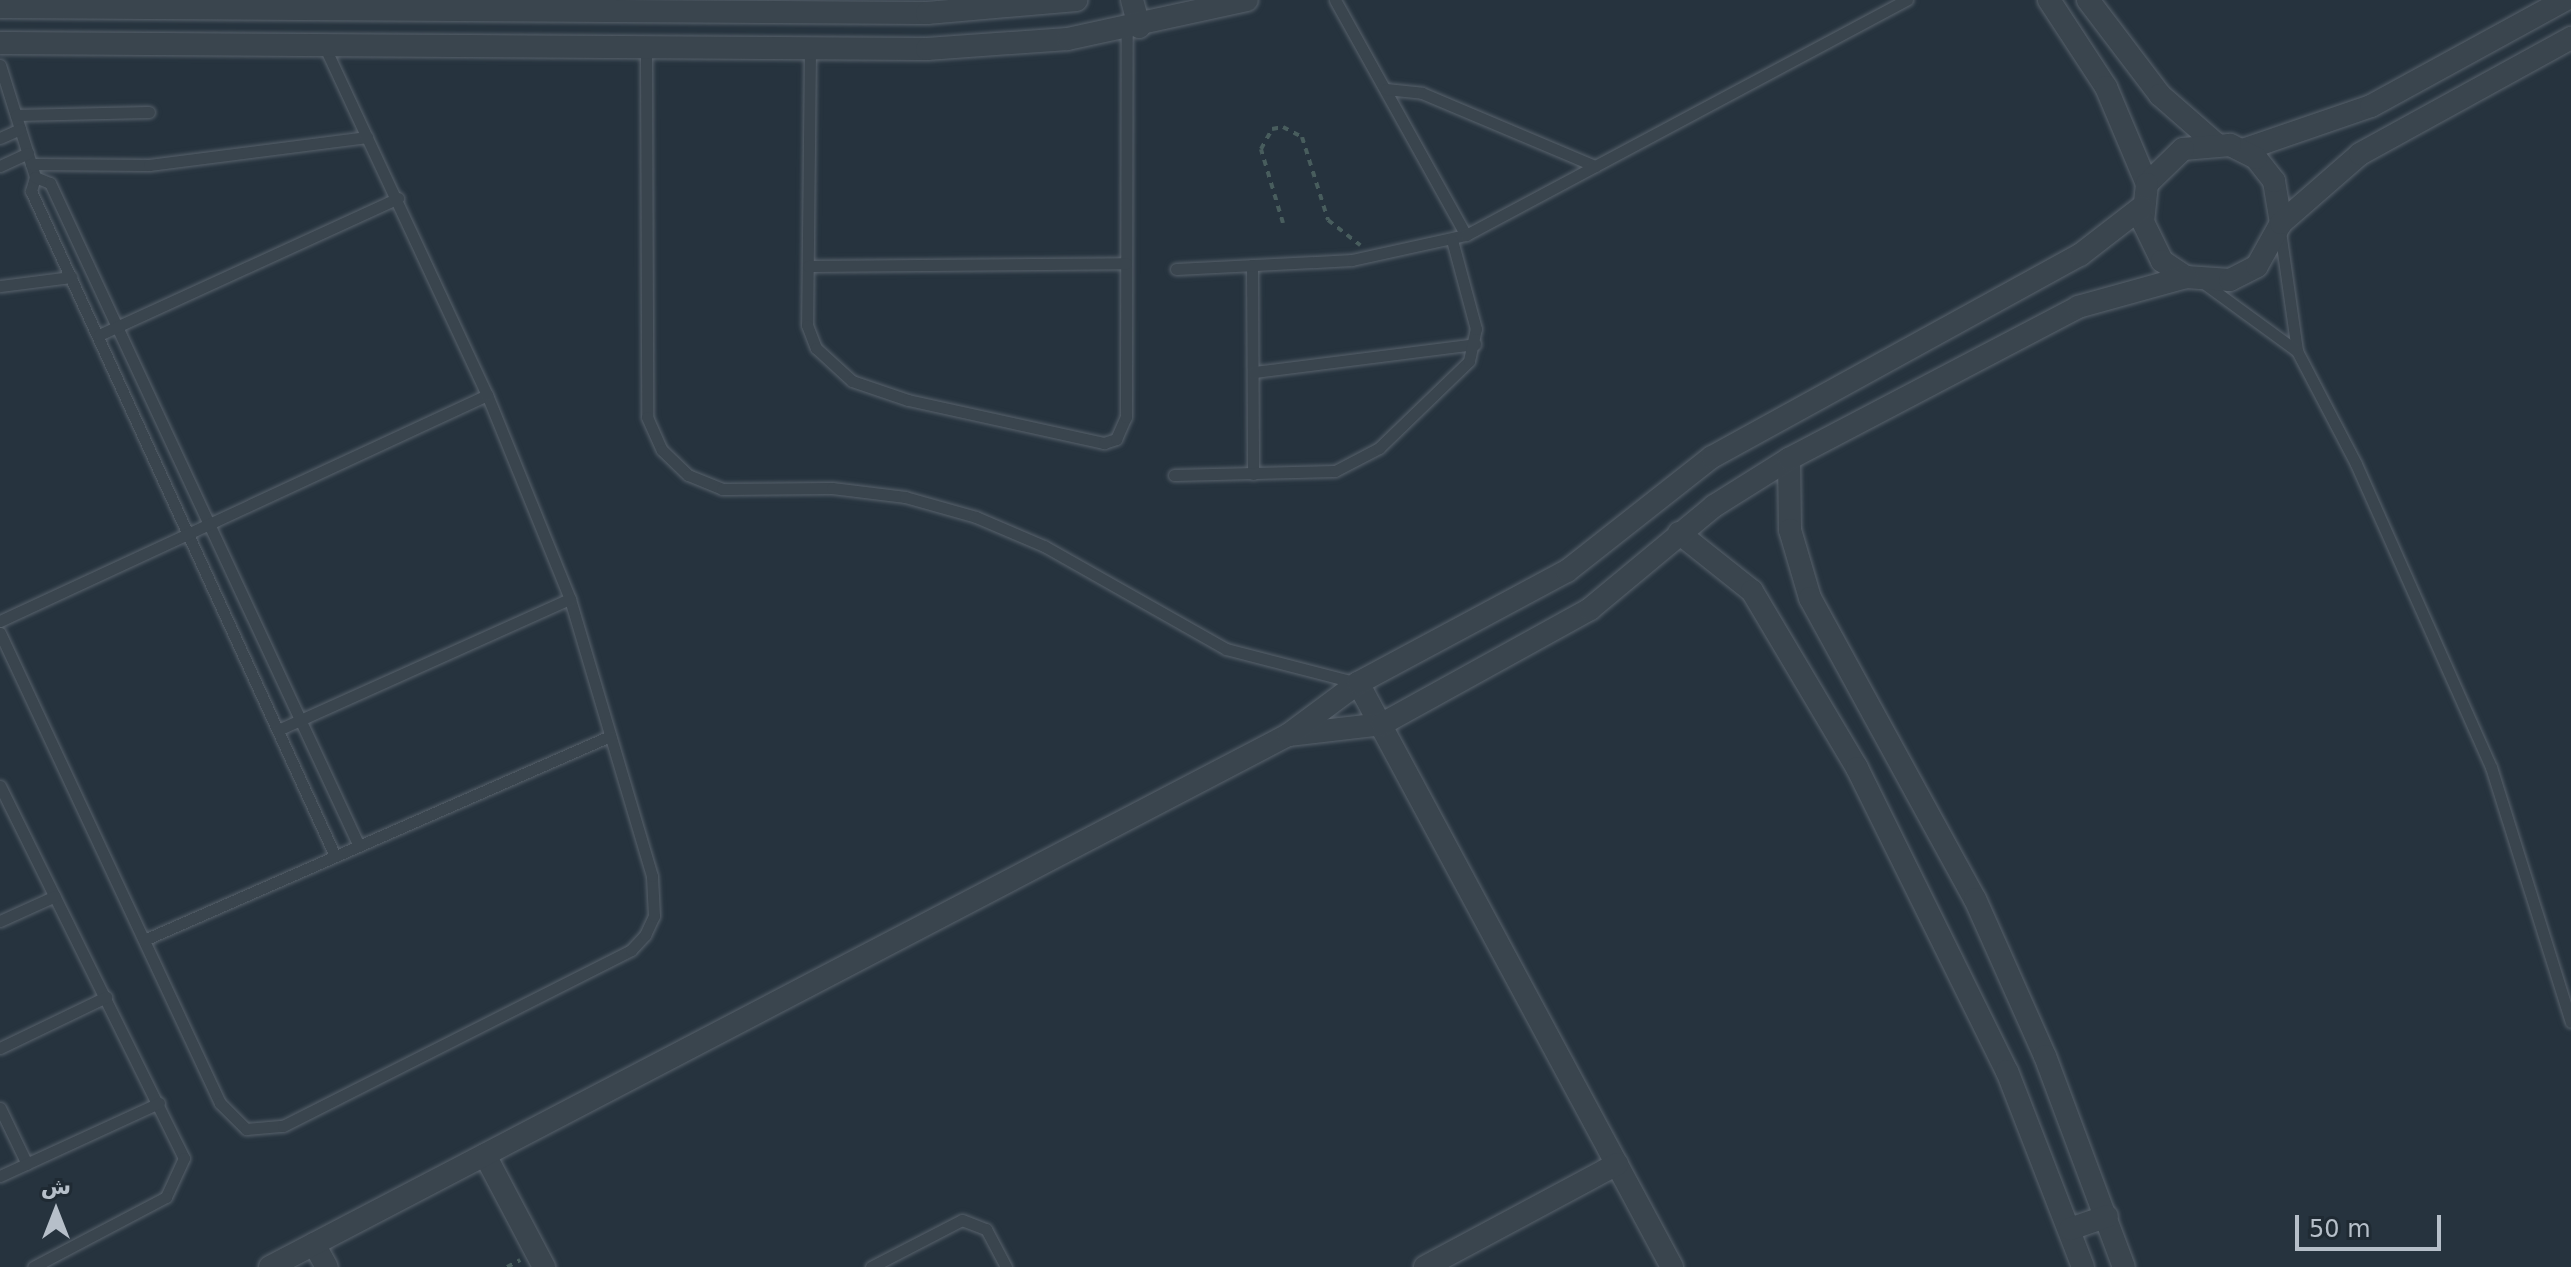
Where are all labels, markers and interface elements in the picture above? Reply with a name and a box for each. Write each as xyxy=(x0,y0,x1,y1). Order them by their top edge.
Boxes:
north arrow xyxy=(16,1171,96,1251)
text: ش xyxy=(41,1174,71,1199)
scale bar xyxy=(2299,1199,2445,1249)
text: 50 m xyxy=(2309,1215,2371,1243)

